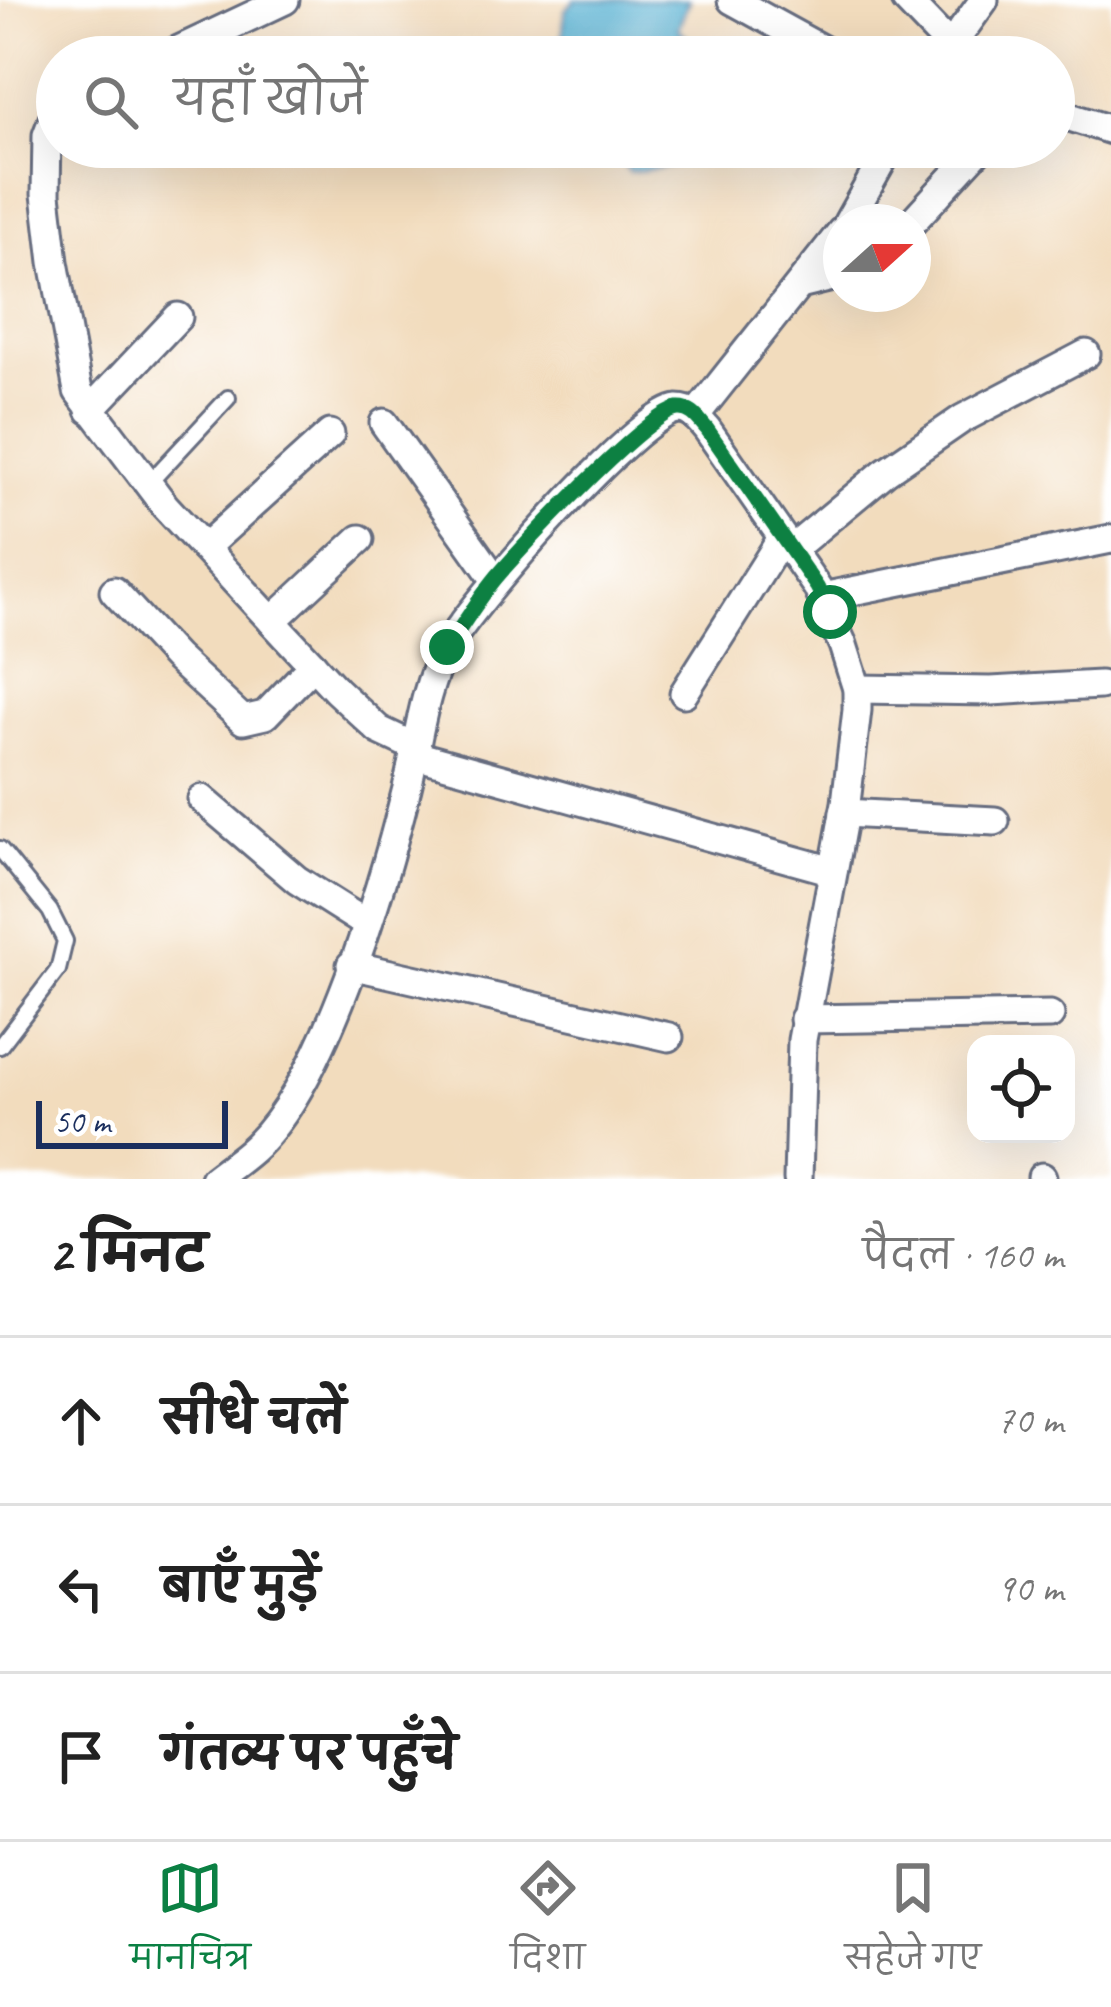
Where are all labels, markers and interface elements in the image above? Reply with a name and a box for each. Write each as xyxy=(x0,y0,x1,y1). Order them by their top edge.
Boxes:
search box xyxy=(36,36,1075,168)
icon: search xyxy=(78,69,144,135)
text: यहाँ खोजें xyxy=(174,71,367,128)
north arrow xyxy=(823,204,931,312)
route start xyxy=(803,585,857,639)
route end xyxy=(420,620,474,674)
map controls xyxy=(967,1035,1075,1143)
button: locate xyxy=(967,1035,1075,1143)
scale bar xyxy=(36,1095,228,1148)
text: 50 m xyxy=(54,1101,110,1143)
text: 2 मिनट xyxy=(48,1222,207,1286)
text: पैदल · 160 m xyxy=(863,1231,1063,1280)
icon: ahead xyxy=(48,1388,114,1454)
text: सीधे चलें xyxy=(162,1390,346,1447)
text: 70 m xyxy=(997,1396,1063,1445)
icon: left xyxy=(48,1556,114,1622)
text: बाएँ मुड़ें xyxy=(162,1558,319,1615)
text: 90 m xyxy=(997,1564,1063,1613)
icon: arrive xyxy=(48,1724,114,1790)
text: गंतव्य पर पहुँचे xyxy=(162,1726,457,1783)
tab: मानचित्र xyxy=(130,1855,251,1994)
tab: दिशा xyxy=(510,1855,585,1994)
tab: सहेजे गए xyxy=(845,1855,981,1994)

